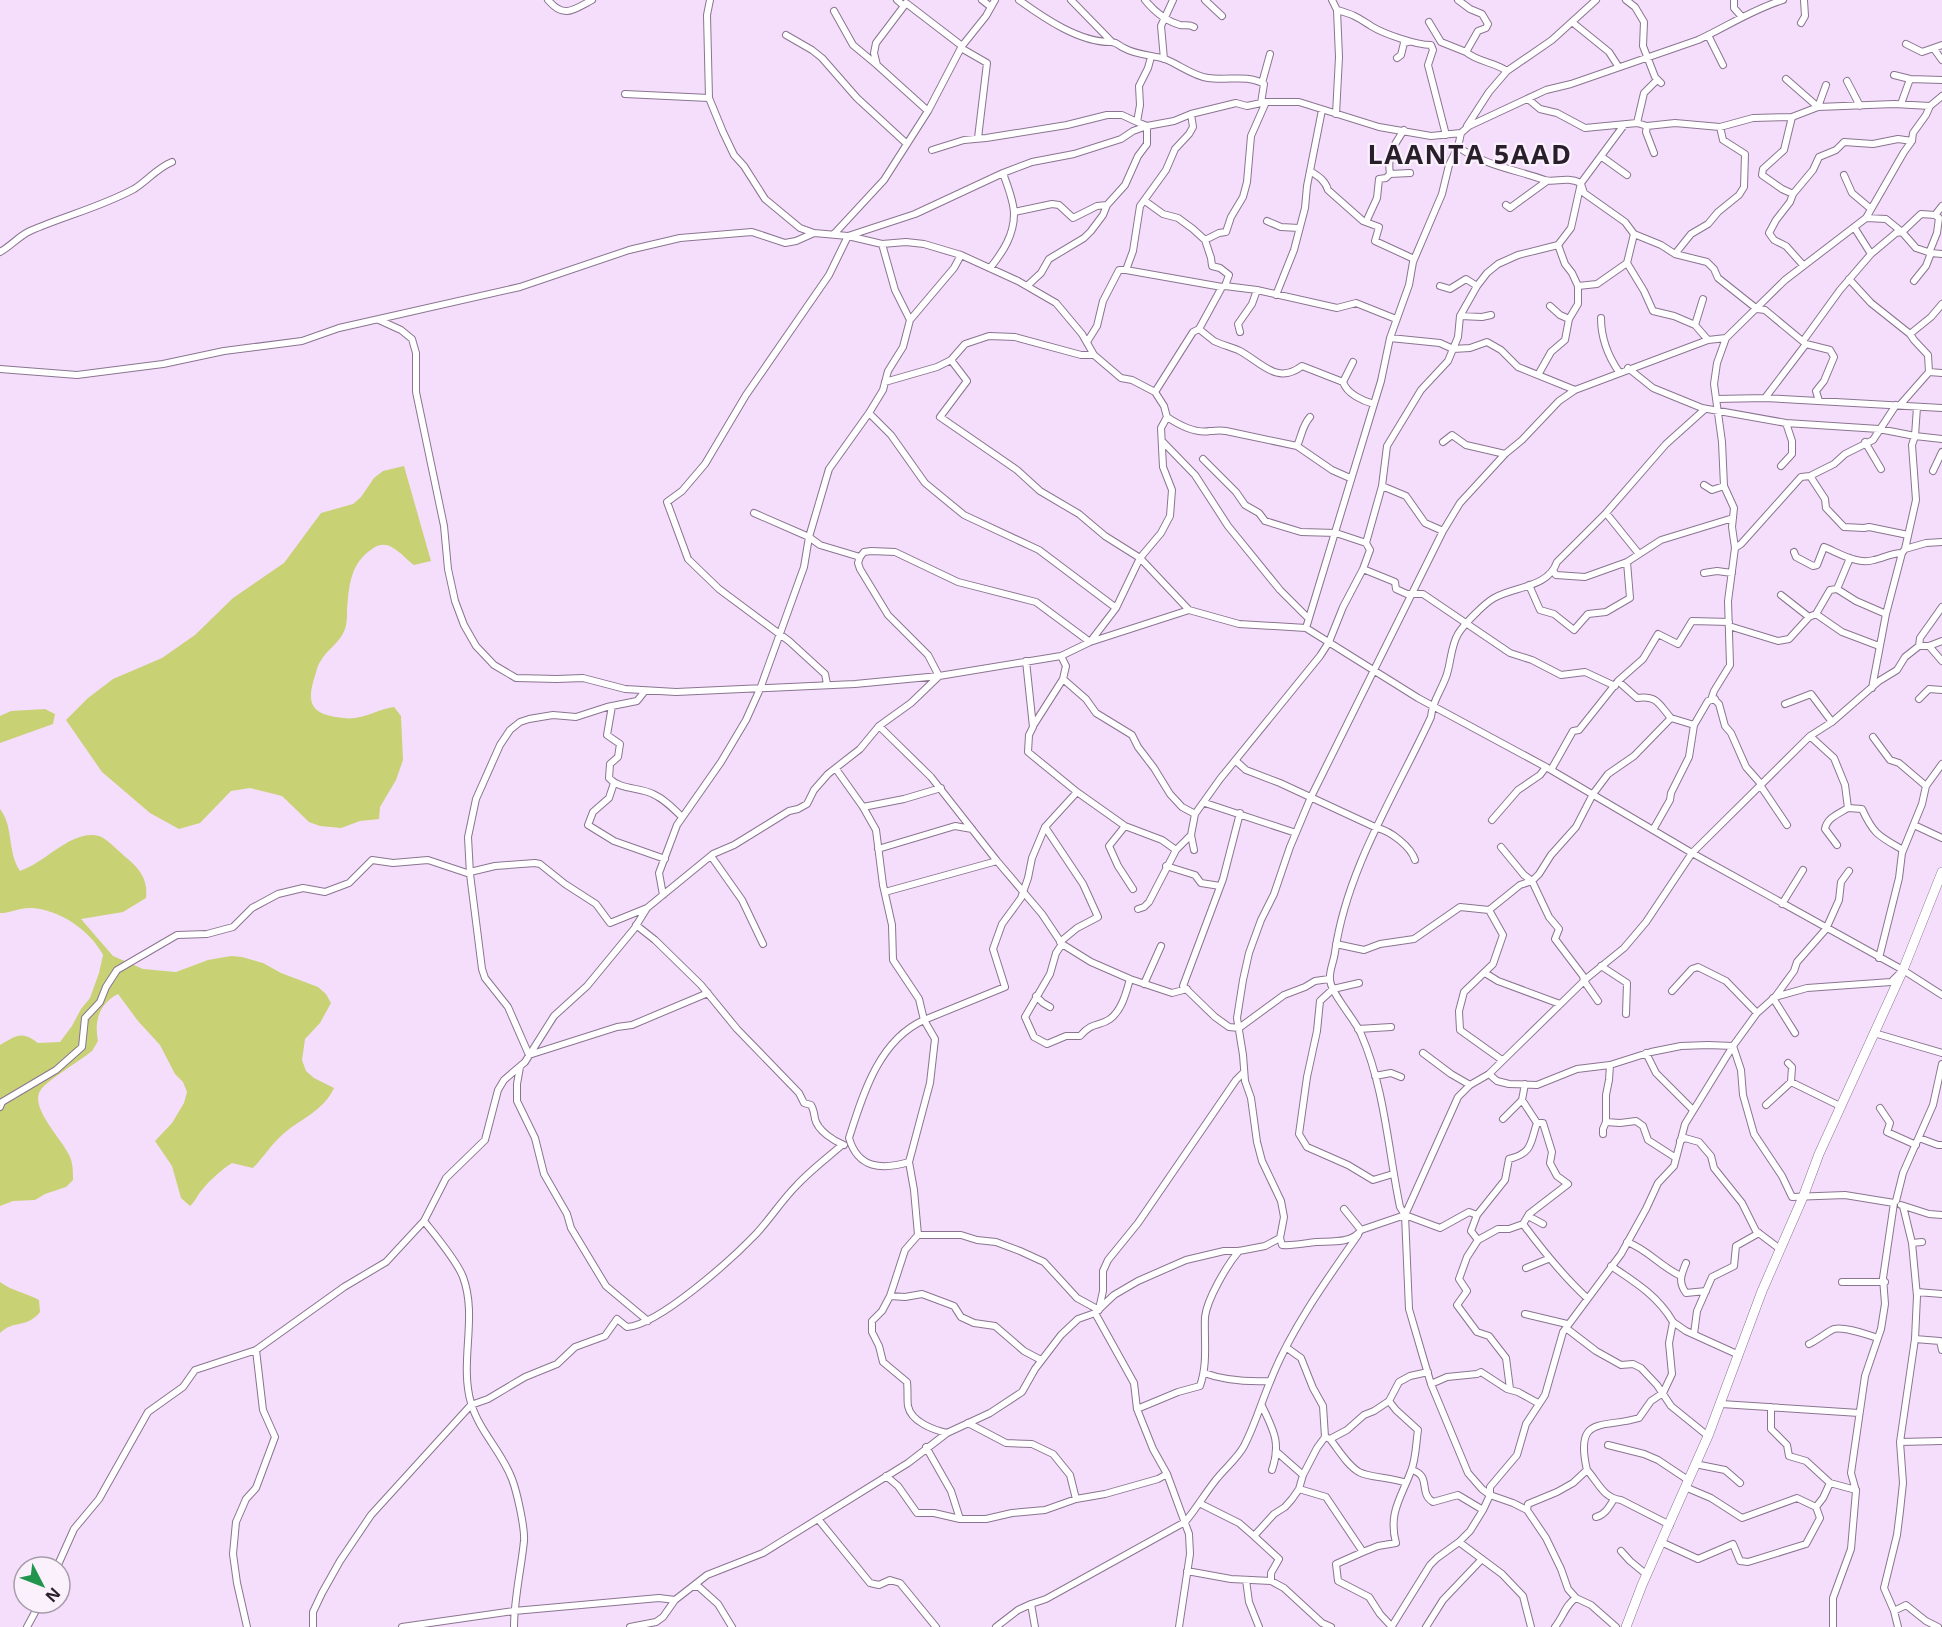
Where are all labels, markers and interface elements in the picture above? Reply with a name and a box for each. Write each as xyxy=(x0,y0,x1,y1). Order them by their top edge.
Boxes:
district label: LAANTA 5AAD xyxy=(1368,135,1572,172)
north arrow xyxy=(12,1555,72,1615)
text: N xyxy=(41,1583,66,1607)

